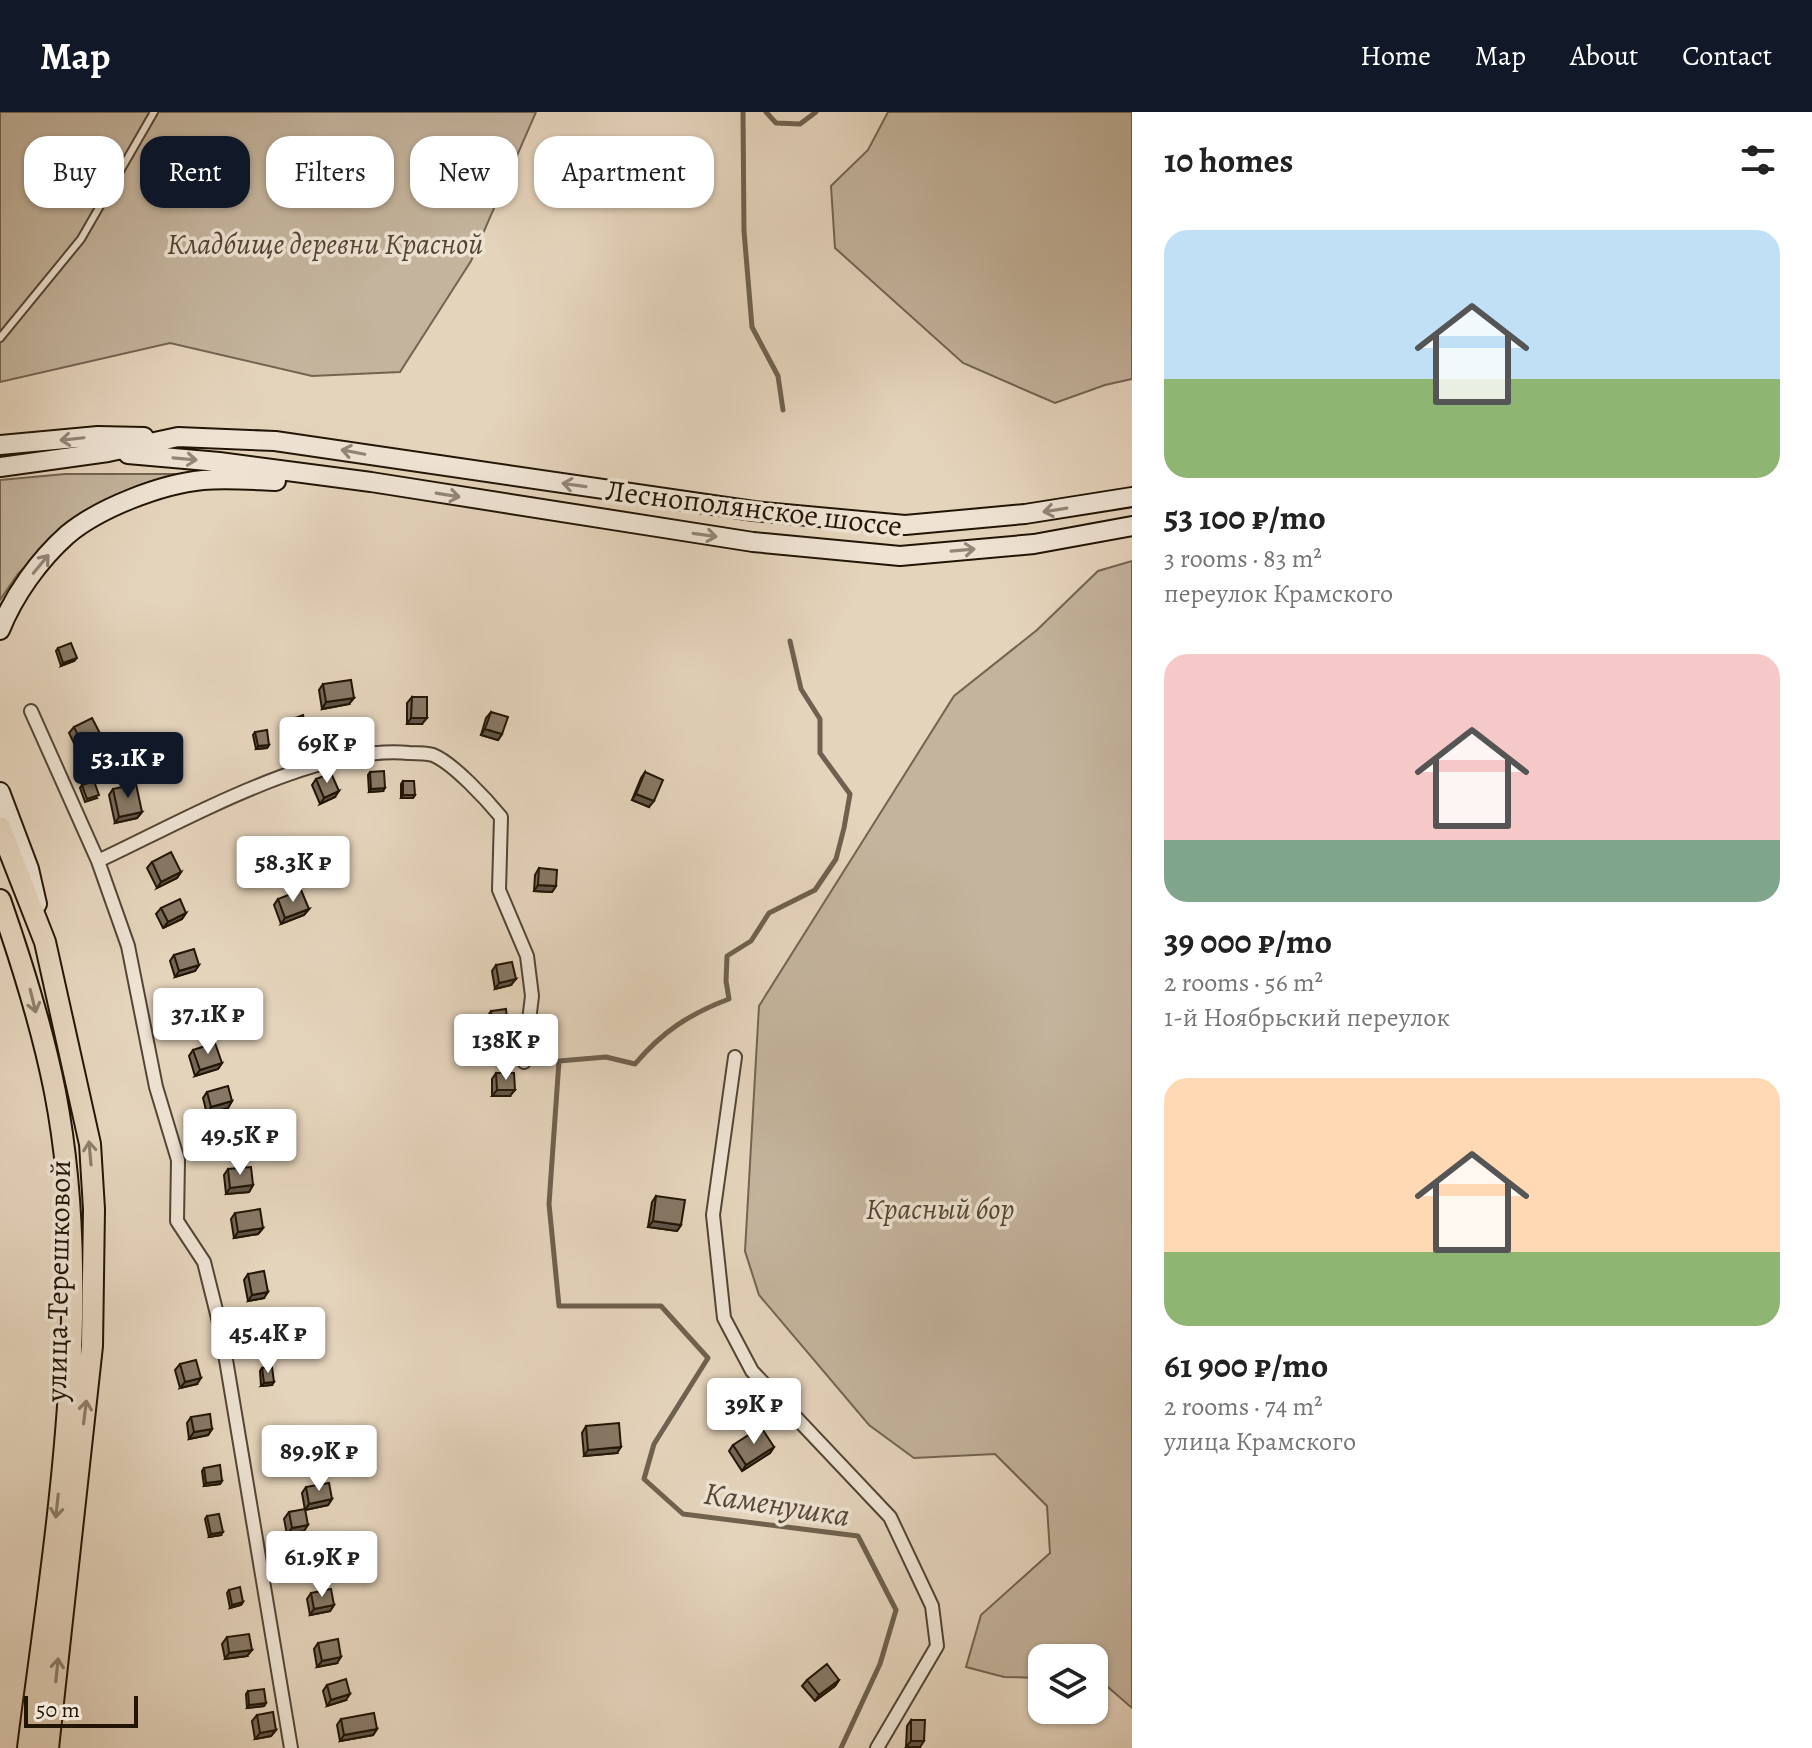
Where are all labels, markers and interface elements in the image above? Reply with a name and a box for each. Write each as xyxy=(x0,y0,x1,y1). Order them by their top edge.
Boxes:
text: Map xyxy=(40,30,110,82)
text: Home xyxy=(1360,37,1431,75)
text: Map xyxy=(1475,37,1526,75)
text: About xyxy=(1570,37,1638,75)
text: Contact xyxy=(1682,37,1772,75)
chip: Buy xyxy=(24,136,124,208)
chip: Rent xyxy=(140,136,250,208)
chip: Filters xyxy=(266,136,394,208)
chip: New xyxy=(410,136,518,208)
chip: Apartment xyxy=(534,136,714,208)
text: 10 homes xyxy=(1164,137,1293,184)
icon: filters xyxy=(1736,138,1780,182)
park label: Кладбище деревни Красной xyxy=(167,224,483,264)
icon: home xyxy=(1400,282,1544,426)
one-way arrow xyxy=(60,431,86,446)
one-way arrow xyxy=(341,443,366,458)
one-way arrow xyxy=(171,452,198,467)
street label: Леснополянское шоссе xyxy=(603,470,905,546)
one-way arrow xyxy=(562,477,588,492)
one-way arrow xyxy=(435,488,460,503)
text: 53 100 ₽/mo xyxy=(1164,494,1326,541)
one-way arrow xyxy=(1043,503,1068,518)
one-way arrow xyxy=(692,528,717,543)
text: 3 rooms · 83 m² xyxy=(1164,541,1322,576)
one-way arrow xyxy=(949,543,976,558)
one-way arrow xyxy=(32,555,50,575)
text: переулок Крамского xyxy=(1164,576,1393,611)
icon: home xyxy=(1400,706,1544,850)
pin: 69K ₽ xyxy=(271,717,383,785)
text: 69K ₽ xyxy=(298,725,357,760)
pin: 53.1K ₽ xyxy=(54,732,202,800)
text: 53.1K ₽ xyxy=(91,740,165,775)
pin: 58.3K ₽ xyxy=(219,836,367,904)
text: 58.3K ₽ xyxy=(255,844,331,879)
text: 39 000 ₽/mo xyxy=(1164,918,1332,965)
text: 2 rooms · 56 m² xyxy=(1164,965,1323,1000)
one-way arrow xyxy=(27,987,42,1013)
pin: 37.1K ₽ xyxy=(134,988,282,1056)
text: 37.1K ₽ xyxy=(171,996,245,1031)
text: 1-й Ноябрьский переулок xyxy=(1164,1000,1450,1035)
pin: 138K ₽ xyxy=(441,1014,571,1082)
text: 138K ₽ xyxy=(472,1022,540,1057)
pin: 49.5K ₽ xyxy=(166,1109,314,1177)
text: 49.5K ₽ xyxy=(201,1117,279,1152)
icon: home xyxy=(1400,1130,1544,1274)
one-way arrow xyxy=(82,1140,97,1167)
street label: улица Терешковой xyxy=(36,1160,80,1403)
park label: Красный бор xyxy=(865,1189,1015,1229)
pin: 45.4K ₽ xyxy=(194,1307,342,1375)
text: 45.4K ₽ xyxy=(229,1315,307,1350)
text: 61 900 ₽/mo xyxy=(1164,1342,1328,1389)
pin: 39K ₽ xyxy=(698,1378,810,1446)
text: 39K ₽ xyxy=(725,1386,783,1421)
text: 2 rooms · 74 m² xyxy=(1164,1389,1323,1424)
one-way arrow xyxy=(78,1399,93,1426)
text: улица Крамского xyxy=(1164,1424,1356,1459)
pin: 89.9K ₽ xyxy=(245,1425,393,1493)
text: 89.9K ₽ xyxy=(280,1433,358,1468)
water label: Каменушка xyxy=(701,1471,853,1537)
one-way arrow xyxy=(50,1492,65,1518)
pin: 61.9K ₽ xyxy=(248,1531,396,1599)
text: 61.9K ₽ xyxy=(284,1539,360,1574)
map controls xyxy=(1028,1644,1108,1724)
button: layers xyxy=(1028,1644,1108,1724)
one-way arrow xyxy=(49,1658,64,1684)
scale bar xyxy=(24,1692,138,1728)
text: 50 m xyxy=(36,1695,80,1725)

